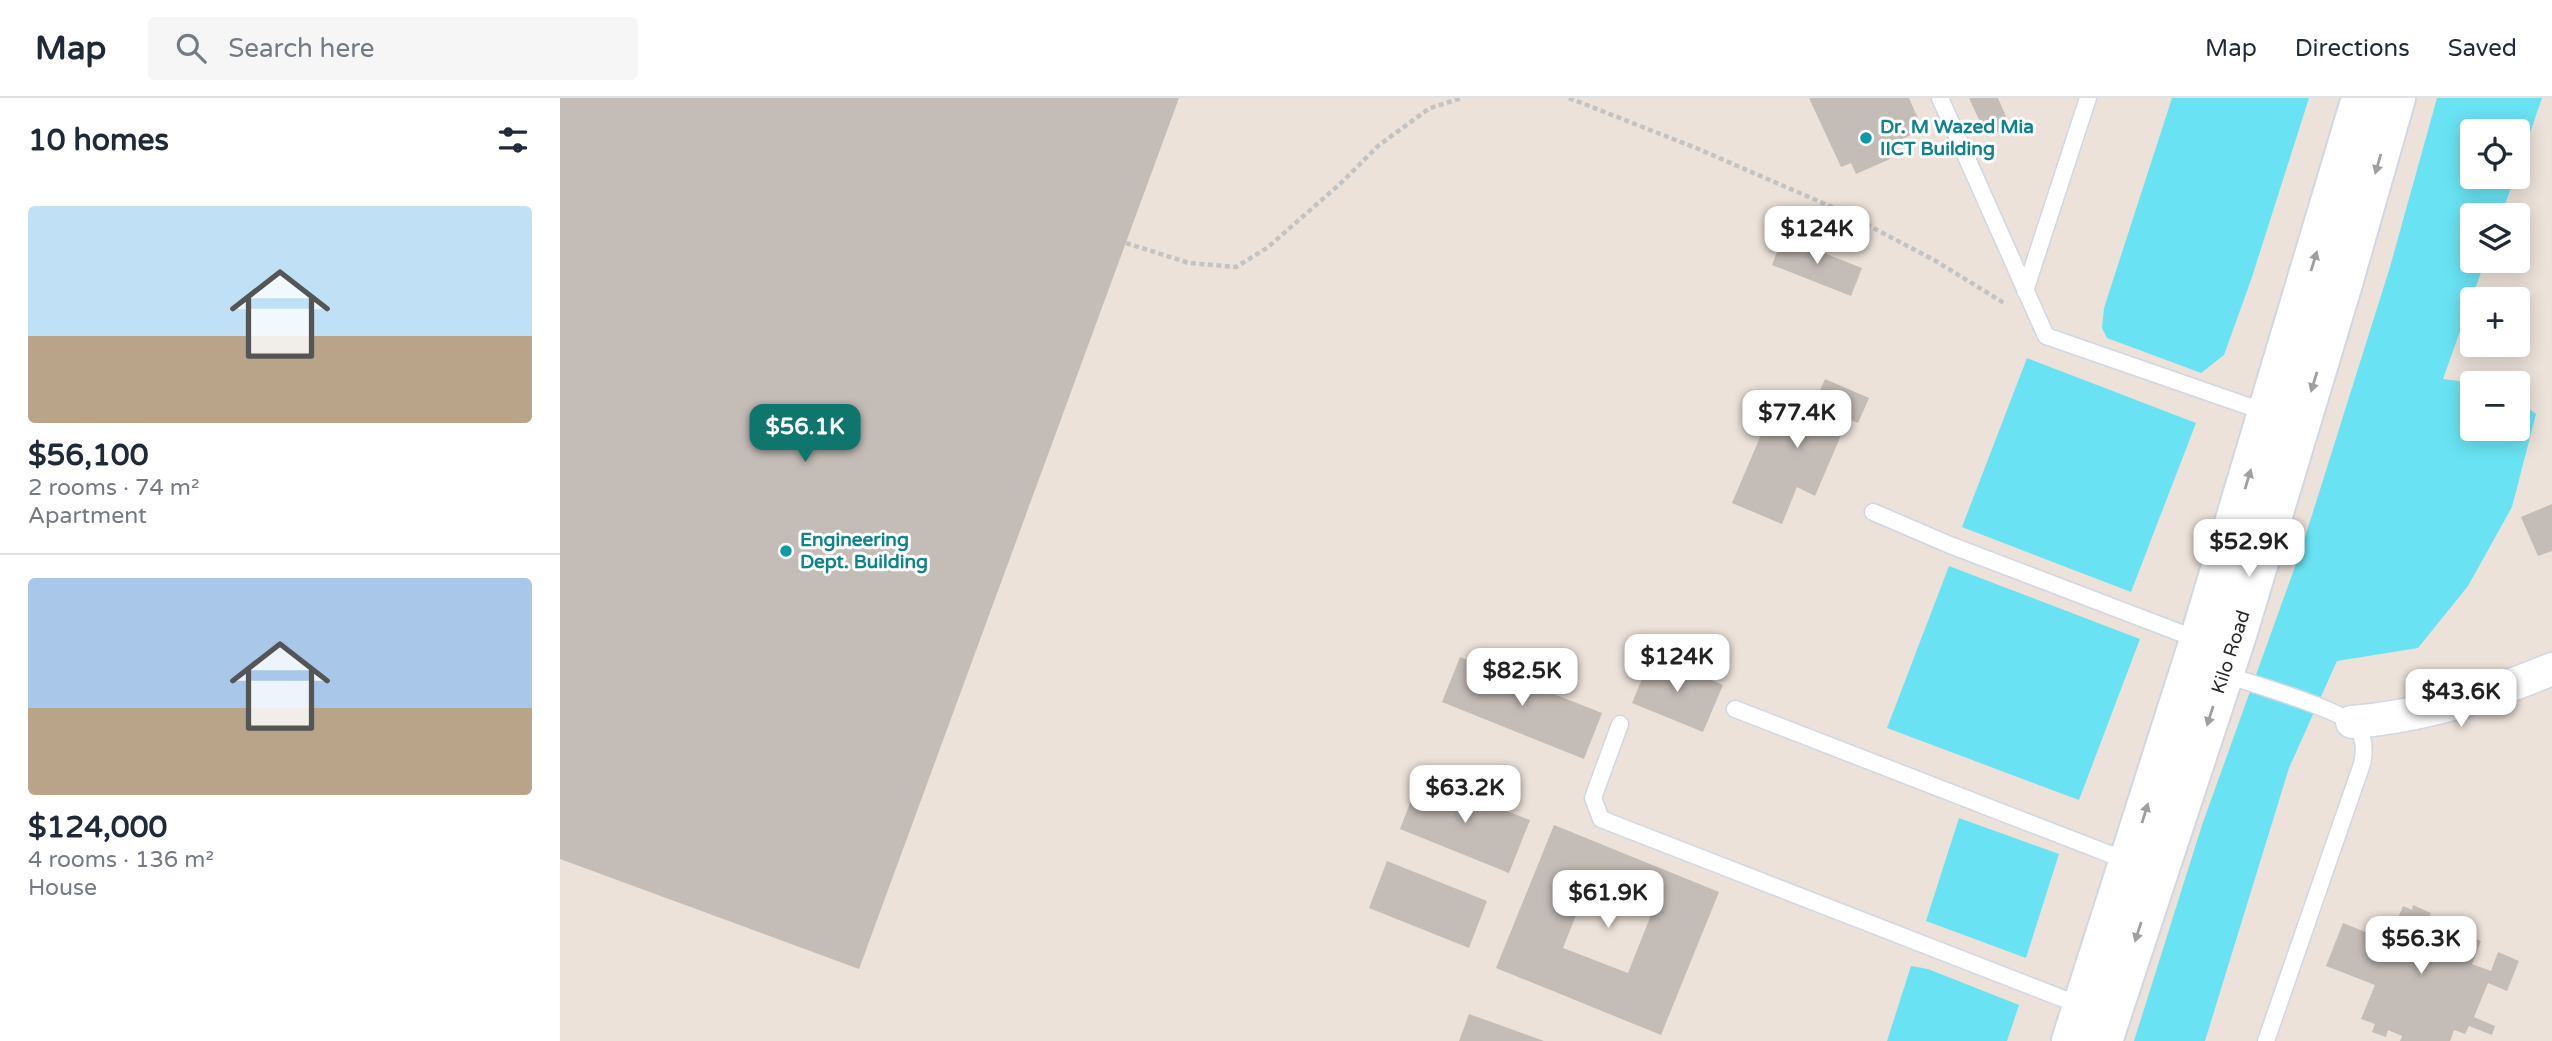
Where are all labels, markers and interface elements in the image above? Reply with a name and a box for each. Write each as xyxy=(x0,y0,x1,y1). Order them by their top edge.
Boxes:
search box xyxy=(148,17,638,80)
text: Map xyxy=(35,29,106,68)
icon: search xyxy=(172,29,210,67)
text: Search here xyxy=(228,33,374,64)
text: Map xyxy=(2205,34,2257,63)
text: Directions xyxy=(2295,34,2410,63)
text: Saved xyxy=(2448,34,2517,63)
place label: Dr. M Wazed Mia IICT Building xyxy=(1880,116,2034,161)
map controls xyxy=(2460,119,2530,441)
button: locate xyxy=(2460,119,2530,189)
icon: filters xyxy=(494,121,532,159)
text: 10 homes xyxy=(28,122,169,159)
marker: Dr. M Wazed Mia IICT Building xyxy=(1858,130,1874,146)
one-way arrow xyxy=(2372,153,2383,175)
button: layers xyxy=(2460,203,2530,273)
pin: $124K xyxy=(1768,206,1866,266)
text: $124K xyxy=(1781,215,1853,243)
one-way arrow xyxy=(2309,250,2320,271)
icon: home xyxy=(217,251,343,377)
button: + xyxy=(2460,287,2530,357)
button: − xyxy=(2460,371,2530,441)
one-way arrow xyxy=(2308,372,2318,393)
pin: $77.4K xyxy=(1740,390,1854,450)
text: $77.4K xyxy=(1758,399,1836,427)
pin: $56.1K xyxy=(748,404,862,464)
text: $56.1K xyxy=(766,413,844,441)
text: $56,100 xyxy=(28,437,148,474)
one-way arrow xyxy=(2243,468,2254,489)
text: 2 rooms · 74 m² xyxy=(28,474,199,502)
text: Apartment xyxy=(28,502,147,530)
pin: $52.9K xyxy=(2192,519,2306,579)
text: $52.9K xyxy=(2210,528,2288,556)
place label: Engineering Dept. Building xyxy=(800,529,928,574)
marker: Engineering Dept. Building xyxy=(778,543,794,559)
street label: Kilo Road xyxy=(2207,607,2255,697)
icon: home xyxy=(217,623,343,749)
pin: $124K xyxy=(1628,634,1726,694)
text: $124K xyxy=(1641,643,1713,671)
pin: $82.5K xyxy=(1465,648,1579,708)
text: $82.5K xyxy=(1483,657,1561,685)
pin: $43.6K xyxy=(2404,670,2518,729)
text: $43.6K xyxy=(2422,678,2500,706)
one-way arrow xyxy=(2204,706,2215,727)
pin: $63.2K xyxy=(1408,766,1522,825)
text: $63.2K xyxy=(1426,774,1504,802)
one-way arrow xyxy=(2140,802,2151,823)
text: $124,000 xyxy=(28,809,167,846)
text: 4 rooms · 136 m² xyxy=(28,846,214,874)
pin: $61.9K xyxy=(1551,870,1665,930)
text: House xyxy=(28,874,97,902)
text: $61.9K xyxy=(1569,879,1647,907)
pin: $56.3K xyxy=(2364,916,2478,976)
one-way arrow xyxy=(2132,922,2143,943)
text: $56.3K xyxy=(2382,925,2460,953)

